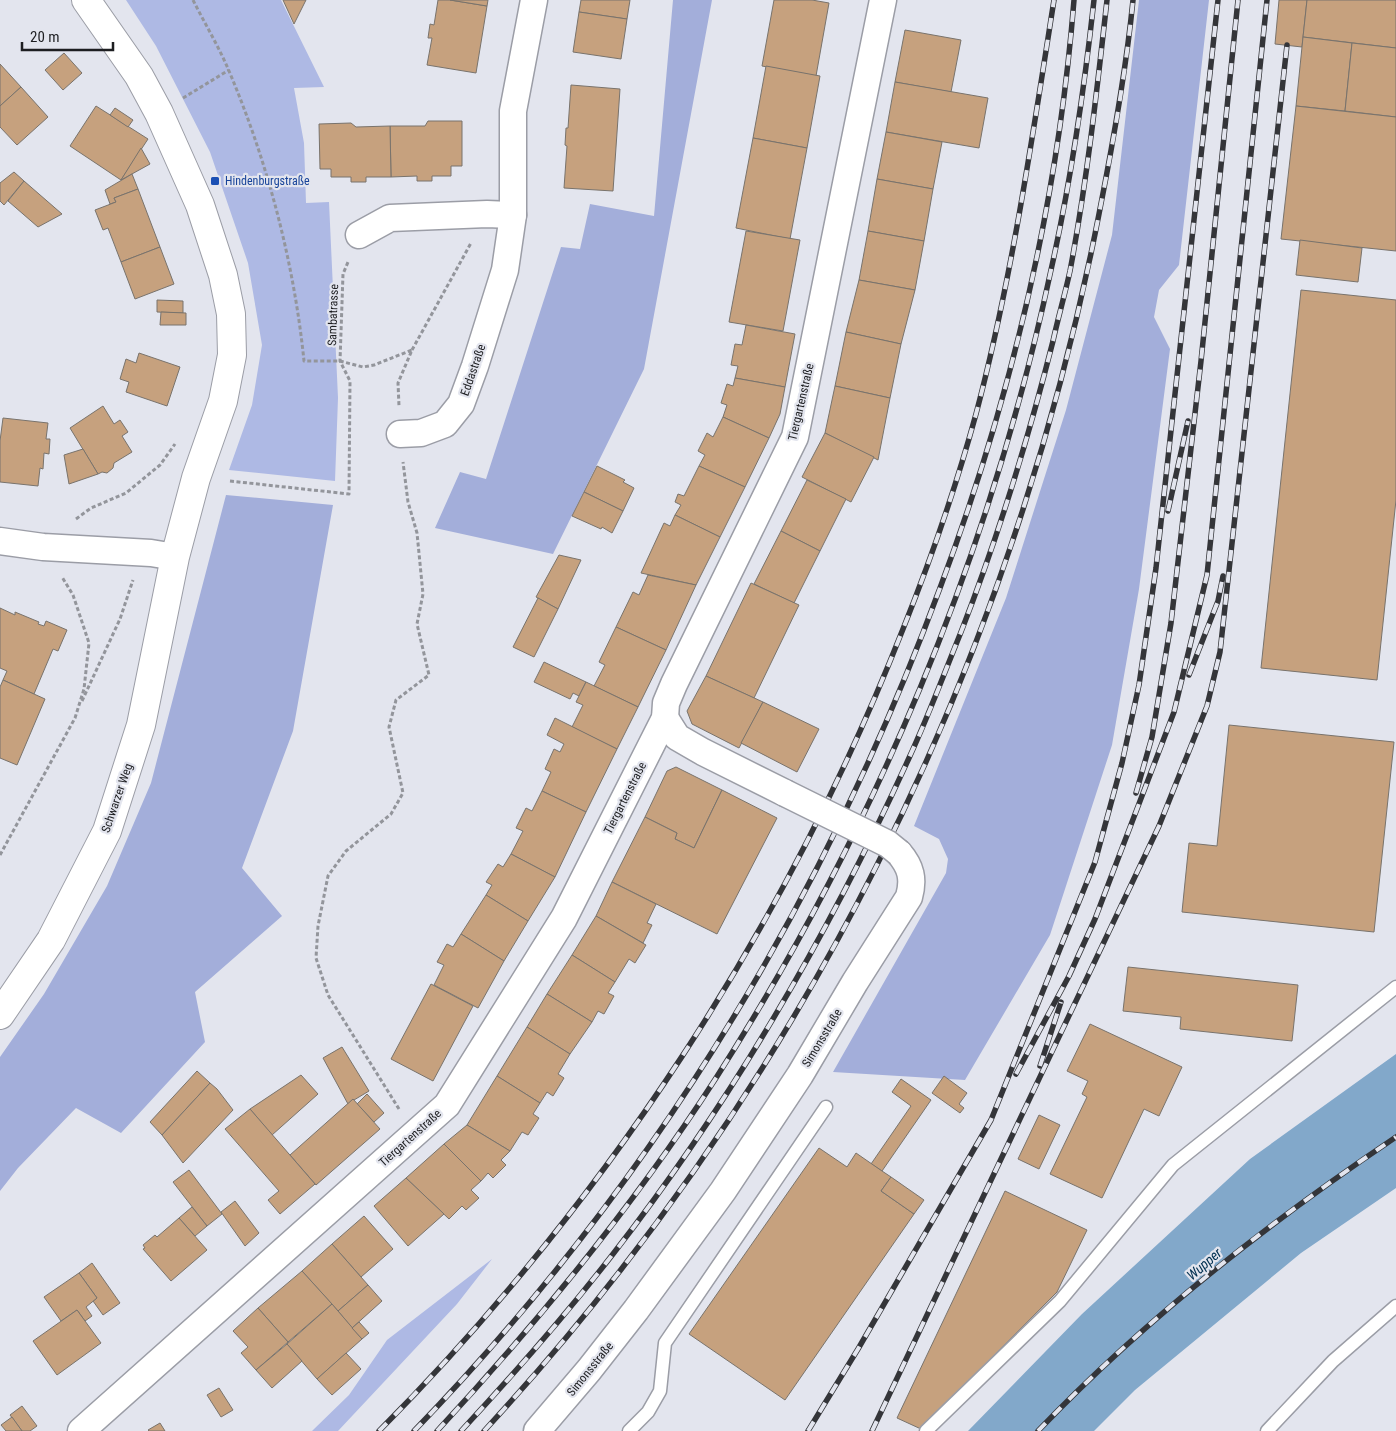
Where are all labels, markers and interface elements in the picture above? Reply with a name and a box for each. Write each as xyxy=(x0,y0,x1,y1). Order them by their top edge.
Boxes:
scale bar xyxy=(22,20,114,52)
text: 20 m xyxy=(30,28,60,46)
place label: Hindenburgstraße xyxy=(225,174,310,188)
marker: Hindenburgstraße xyxy=(209,175,221,187)
street label: Sambatrasse xyxy=(325,283,341,346)
street label: Eddastraße xyxy=(458,342,488,398)
street label: Tiergartenstraße xyxy=(785,362,817,442)
street label: Tiergartenstraße xyxy=(601,759,649,836)
street label: Schwarzer Weg xyxy=(99,761,135,835)
street label: Simonsstraße xyxy=(799,1006,845,1070)
street label: Tiergartenstraße xyxy=(376,1106,444,1170)
water label: Wupper xyxy=(1183,1244,1225,1283)
street label: Simonsstraße xyxy=(564,1339,616,1399)

